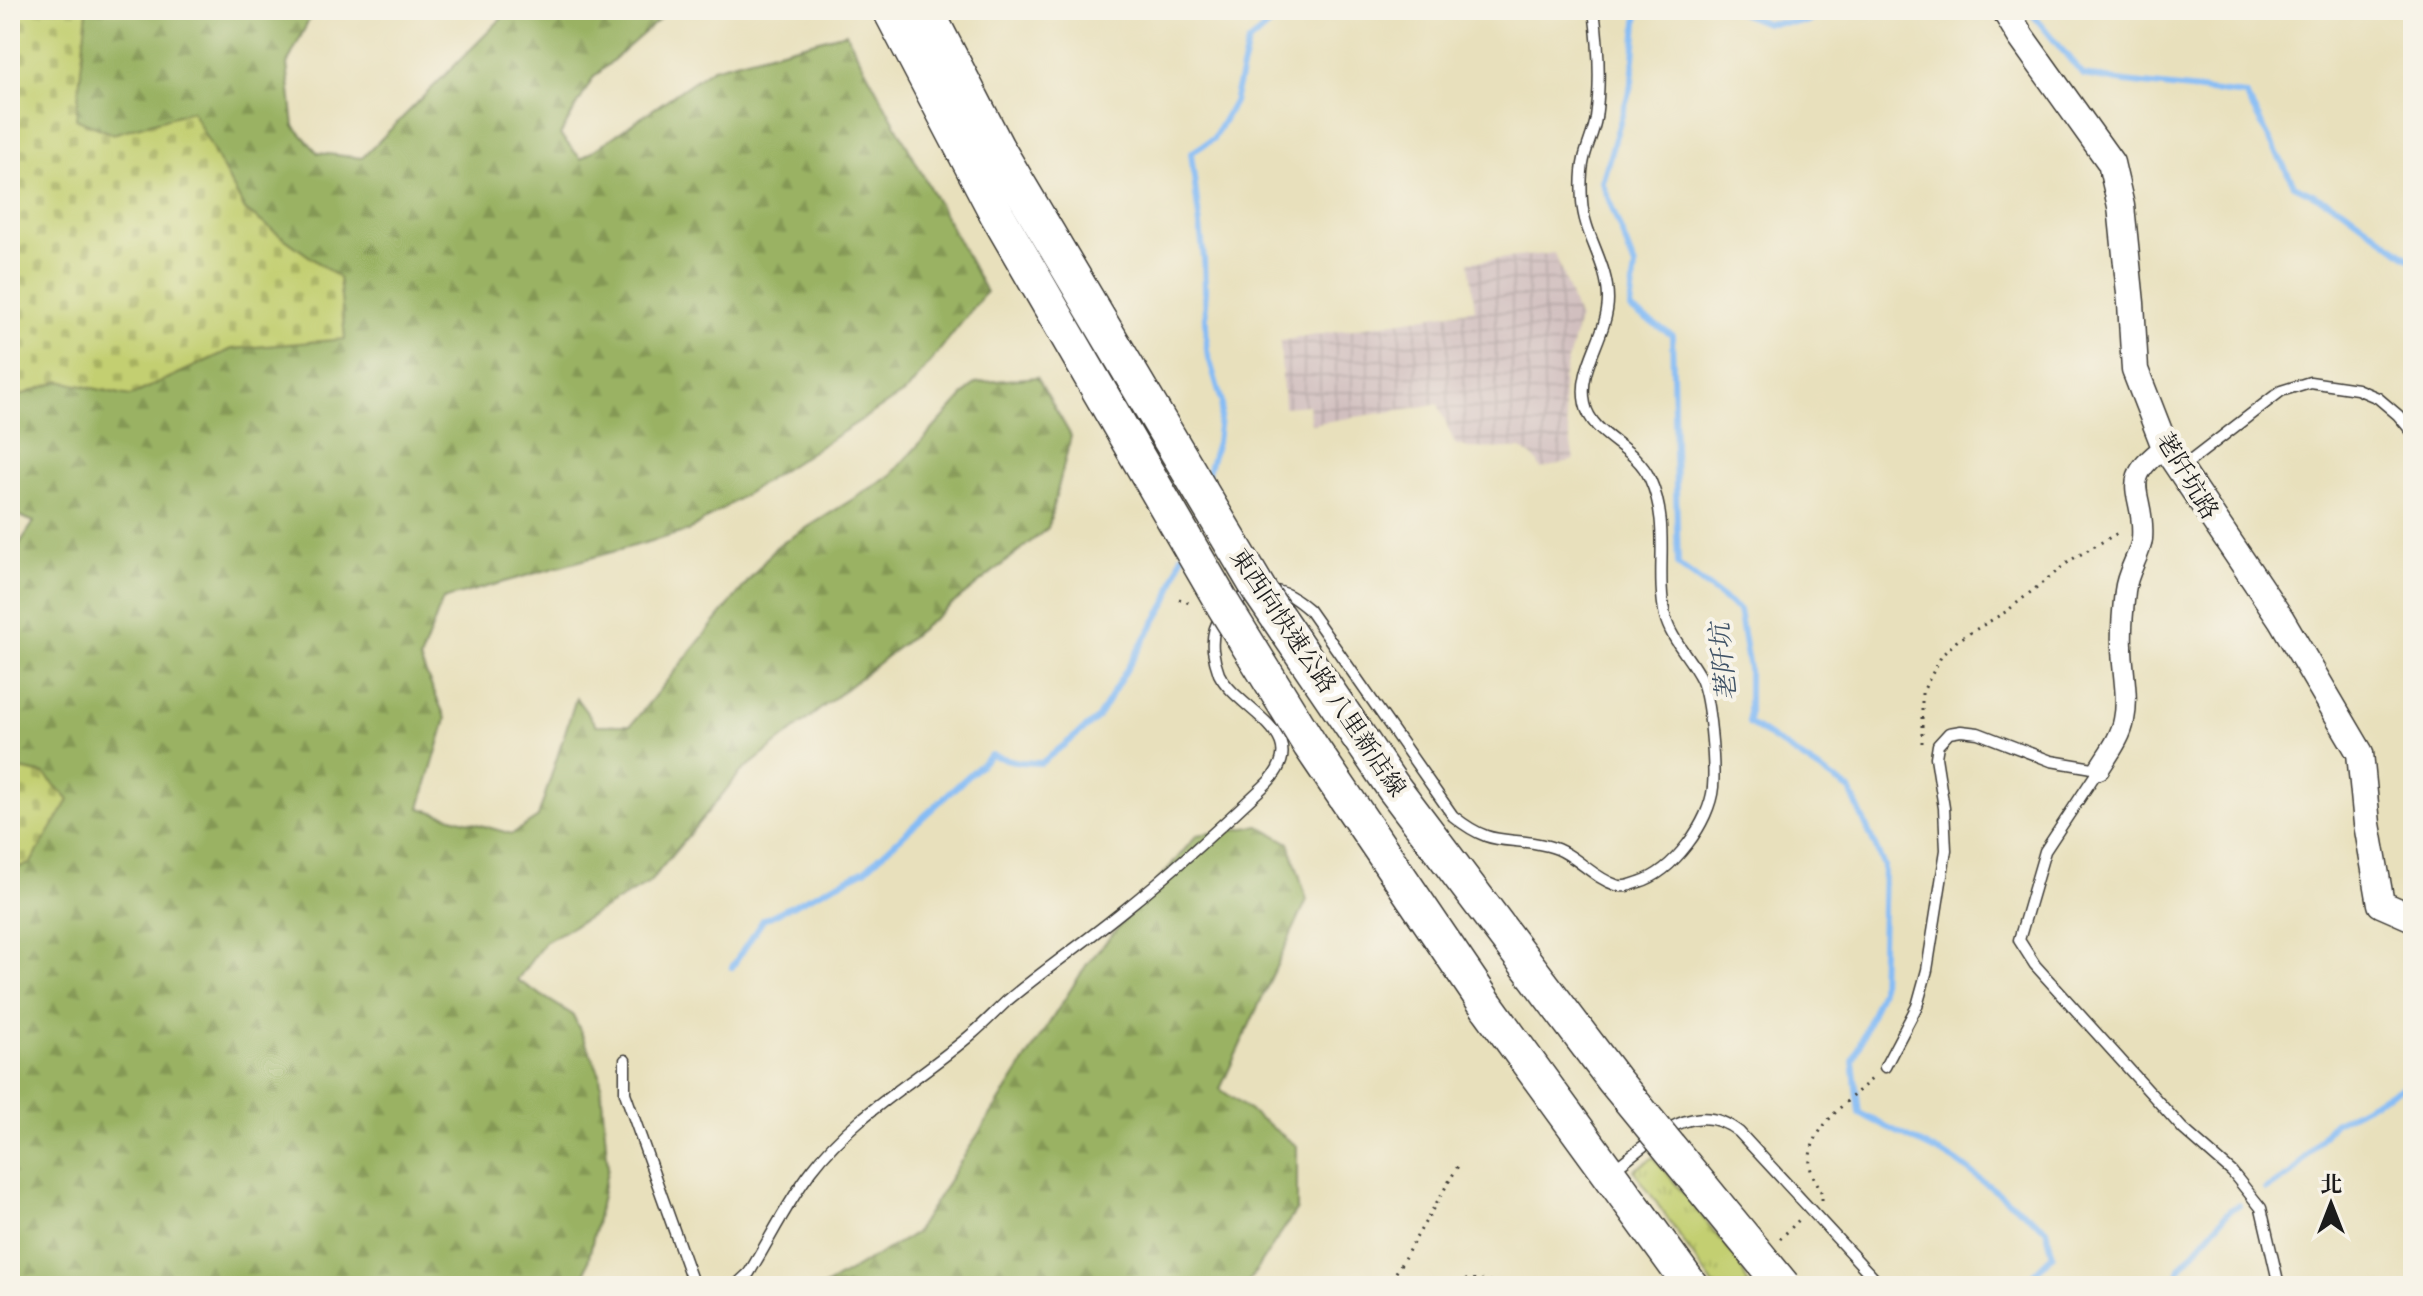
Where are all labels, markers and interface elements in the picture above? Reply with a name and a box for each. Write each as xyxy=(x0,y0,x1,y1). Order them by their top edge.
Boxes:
street label: 荖阡坑路 xyxy=(2149,427,2225,525)
street label: 東西向快速公路 八里新店線 xyxy=(1223,543,1413,803)
water label: 荖阡坑 xyxy=(1704,618,1744,702)
north arrow xyxy=(2291,1164,2371,1244)
text: 北 xyxy=(2320,1171,2342,1199)

